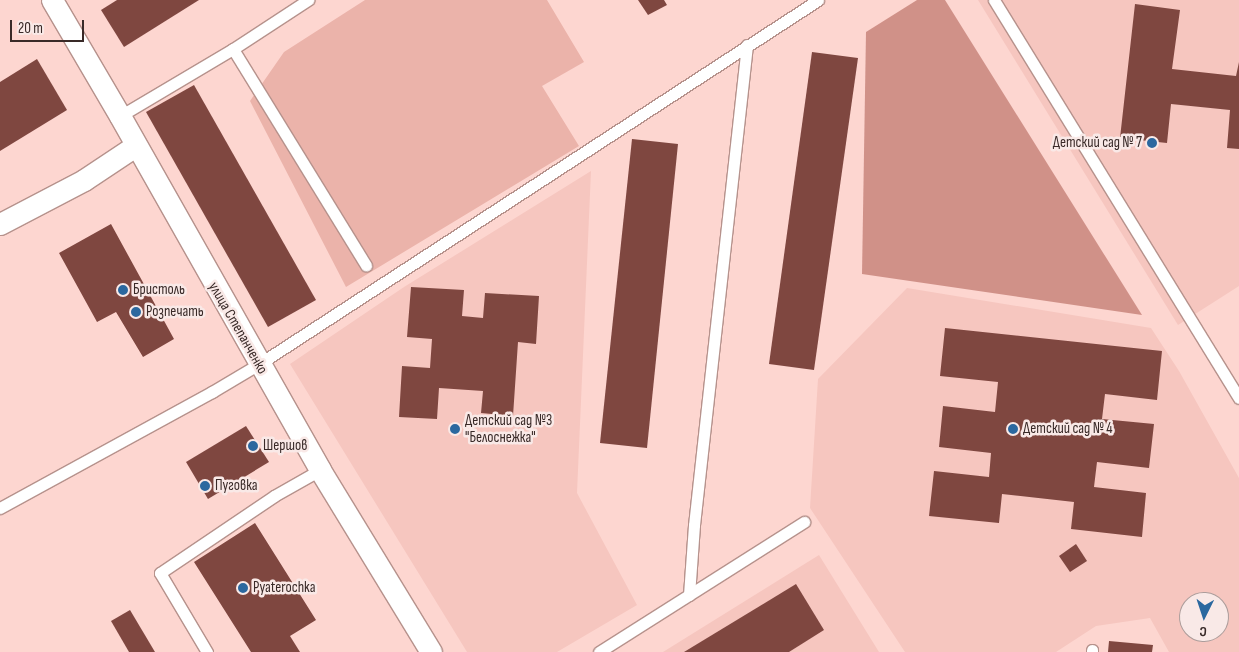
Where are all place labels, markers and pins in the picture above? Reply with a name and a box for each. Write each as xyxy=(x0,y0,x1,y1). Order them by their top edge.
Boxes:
place label: Детский сад № 7 xyxy=(1053,134,1142,152)
marker: Детский сад № 7 xyxy=(1146,137,1158,149)
place label: Бристоль xyxy=(133,281,185,299)
marker: Бристоль xyxy=(117,284,129,296)
place label: Розпечать xyxy=(146,303,204,321)
marker: Розпечать xyxy=(130,306,142,318)
place label: Детский сад №3 "Белоснежка" xyxy=(465,411,552,446)
place label: Детский сад № 4 xyxy=(1023,420,1113,438)
marker: Детский сад №3 "Белоснежка" xyxy=(449,423,461,435)
marker: Детский сад № 4 xyxy=(1007,423,1019,435)
place label: Шершов xyxy=(263,437,307,455)
marker: Шершов xyxy=(247,440,259,452)
place label: Пуговка xyxy=(215,477,258,495)
marker: Пуговка xyxy=(199,480,211,492)
place label: Pyaterochka xyxy=(253,579,316,597)
marker: Pyaterochka xyxy=(237,582,249,594)

